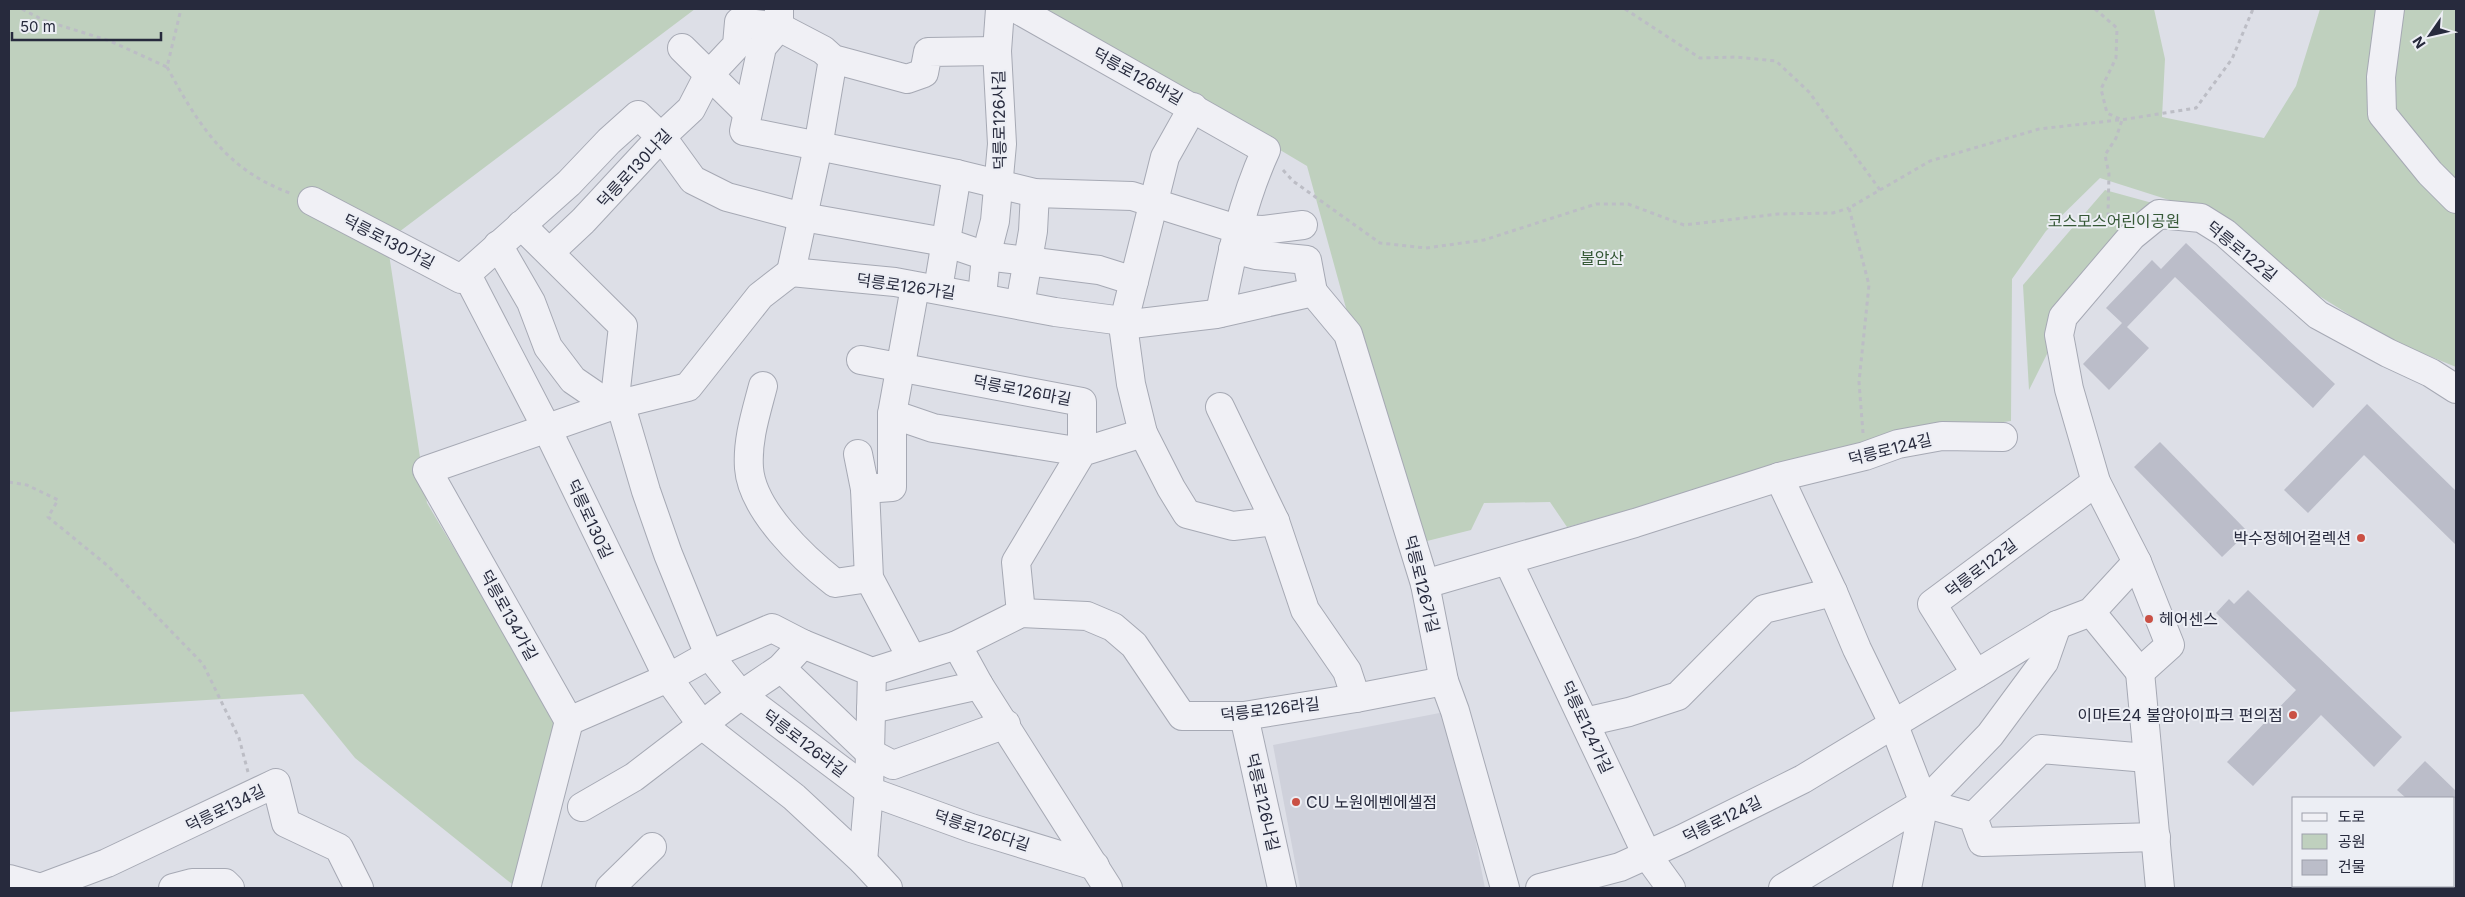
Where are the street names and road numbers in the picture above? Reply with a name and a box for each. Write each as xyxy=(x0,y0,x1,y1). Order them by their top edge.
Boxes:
street label: 덕릉로126바길 xyxy=(1090,43,1186,109)
street label: 덕릉로126사길 xyxy=(988,70,1010,170)
street label: 덕릉로130나길 xyxy=(593,125,675,211)
street label: 덕릉로130가길 xyxy=(340,209,438,273)
street label: 덕릉로122길 xyxy=(2203,217,2281,285)
street label: 덕릉로126가길 xyxy=(855,269,957,303)
street label: 덕릉로126마길 xyxy=(971,371,1073,409)
street label: 덕릉로124길 xyxy=(1846,429,1934,469)
street label: 덕릉로130길 xyxy=(563,476,617,562)
street label: 덕릉로126가길 xyxy=(1400,533,1444,635)
street label: 덕릉로122길 xyxy=(1941,534,2021,602)
street label: 덕릉로134가길 xyxy=(476,566,542,664)
street label: 덕릉로124가길 xyxy=(1557,677,1617,777)
street label: 덕릉로126라길 xyxy=(1219,693,1321,725)
street label: 덕릉로126라길 xyxy=(759,705,851,781)
street label: 덕릉로126나길 xyxy=(1242,751,1284,853)
street label: 덕릉로134길 xyxy=(182,780,268,836)
street label: 덕릉로124길 xyxy=(1679,791,1765,847)
street label: 덕릉로126다길 xyxy=(931,805,1033,855)

